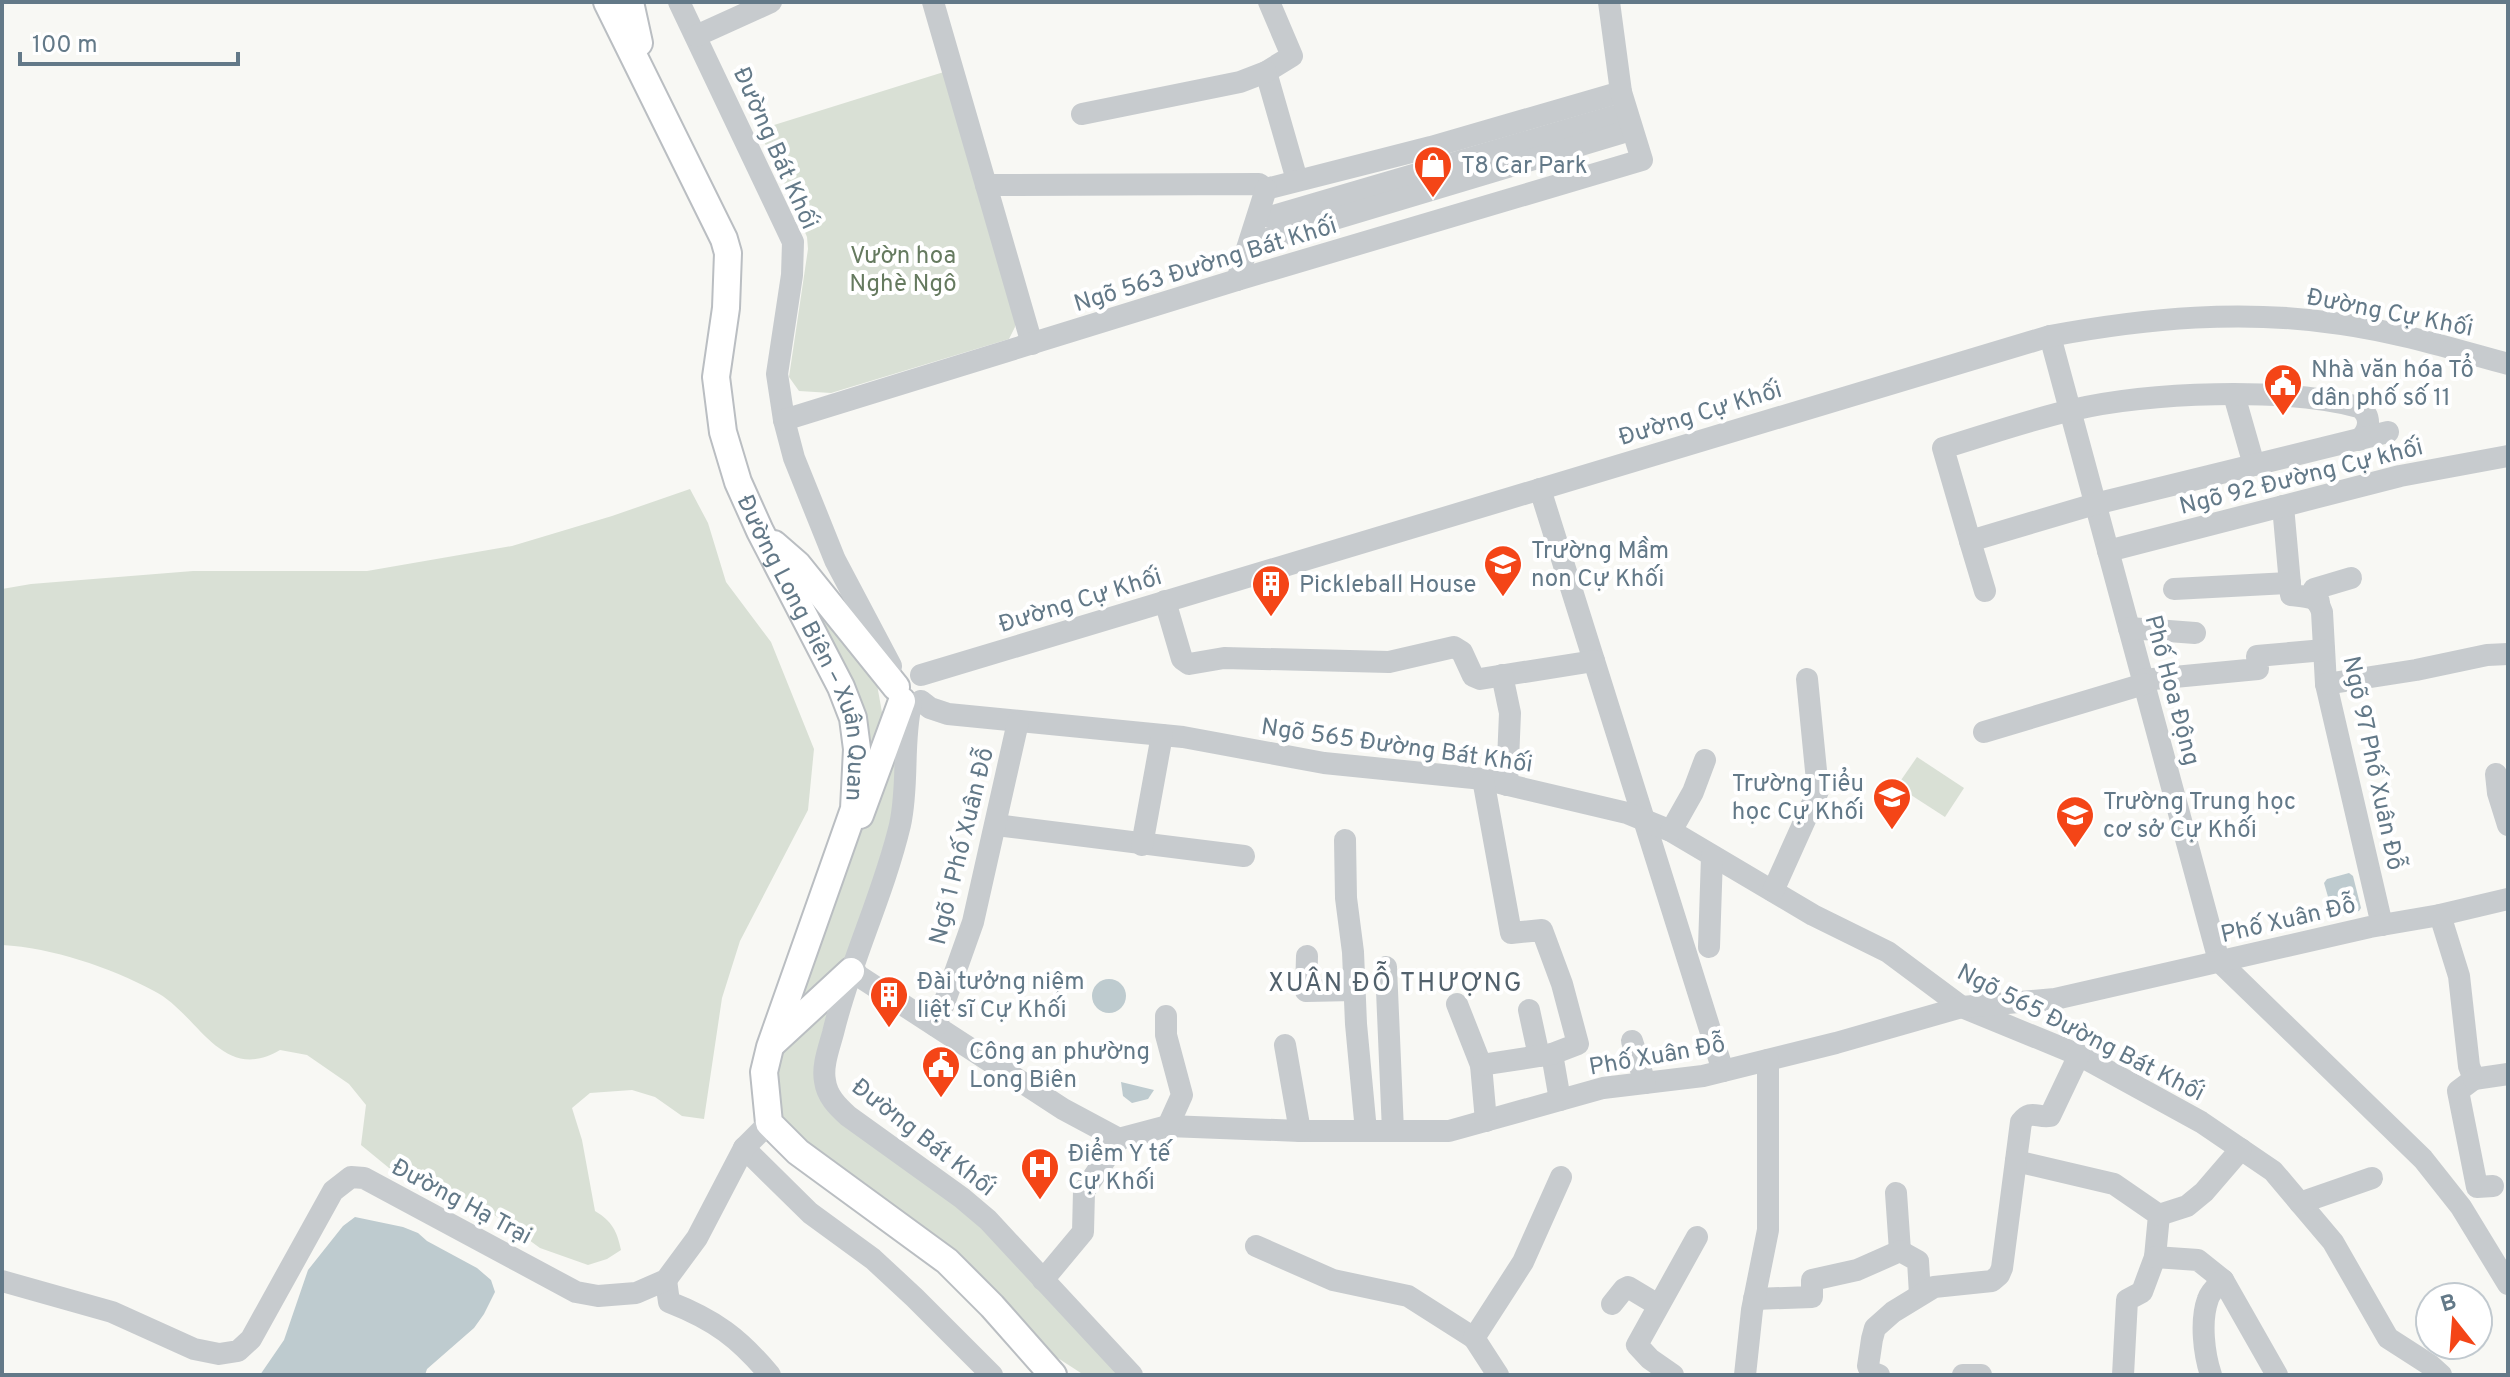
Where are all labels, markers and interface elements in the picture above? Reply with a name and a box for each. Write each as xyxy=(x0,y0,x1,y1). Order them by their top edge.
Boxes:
scale bar xyxy=(20,16,238,66)
text: 100 m xyxy=(32,31,98,61)
street label: Đường Bát Khối xyxy=(725,63,824,235)
shop icon: T8 Car Park xyxy=(1412,144,1454,199)
place label: T8 Car Park xyxy=(1461,152,1588,182)
street label: Ngõ 563 Đường Bát Khối xyxy=(1070,211,1341,320)
park label: Vườn hoa Nghè Ngô xyxy=(849,242,957,300)
street label: Đường Cự Khối xyxy=(2304,282,2476,345)
place label: Nhà văn hóa Tổ dân phố số 11 xyxy=(2311,353,2474,414)
public building icon: Nhà văn hóa Tổ dân phố số 11 xyxy=(2262,362,2304,417)
street label: Đường Cự Khối xyxy=(1615,375,1786,454)
street label: Ngõ 92 Đường Cự khối xyxy=(2176,432,2426,523)
street label: Đường Long Biên – Xuân Quan xyxy=(729,491,870,802)
place label: Trường Mầm non Cự Khối xyxy=(1531,536,1669,595)
school or university icon: Trường Mầm non Cự Khối xyxy=(1482,543,1524,598)
street label: Đường Cự Khối xyxy=(995,562,1166,641)
building icon: Pickleball House xyxy=(1250,563,1292,618)
place label: Pickleball House xyxy=(1299,571,1477,601)
street label: Phố Hoa Động xyxy=(2137,612,2207,769)
street label: Ngõ 97 Phố Xuân Đỗ xyxy=(2335,653,2411,873)
street label: Ngõ 565 Đường Bát Khối xyxy=(1259,712,1535,781)
street label: Ngõ 1 Phố Xuân Đỗ xyxy=(922,744,1002,948)
place label: Trường Tiểu học Cự Khối xyxy=(1732,767,1864,828)
school or university icon: Trường Tiểu học Cự Khối xyxy=(1871,776,1913,831)
place label: Trường Trung học cơ sở Cự Khối xyxy=(2103,788,2296,846)
school or university icon: Trường Trung học cơ sở Cự Khối xyxy=(2054,794,2096,849)
street label: Phố Xuân Đỗ xyxy=(2218,889,2359,951)
street label: Ngõ 565 Đường Bát Khối xyxy=(1951,957,2209,1109)
district label: XUÂN ĐỖ THƯỢNG xyxy=(1268,961,1524,1001)
place label: Đài tưởng niệm liệt sĩ Cự Khối xyxy=(917,968,1085,1026)
building icon: Đài tưởng niệm liệt sĩ Cự Khối xyxy=(868,974,910,1029)
street label: Phố Xuân Đỗ xyxy=(1587,1028,1728,1084)
place label: Công an phường Long Biên xyxy=(969,1038,1150,1096)
public building icon: Công an phường Long Biên xyxy=(920,1044,962,1099)
street label: Đường Bát Khối xyxy=(845,1072,1001,1204)
place label: Điểm Y tế Cự Khối xyxy=(1068,1137,1173,1198)
hospital icon: Điểm Y tế Cự Khối xyxy=(1019,1146,1061,1201)
street label: Đường Hạ Trại xyxy=(386,1153,536,1252)
north arrow xyxy=(2414,1281,2494,1361)
text: B xyxy=(2438,1289,2460,1319)

